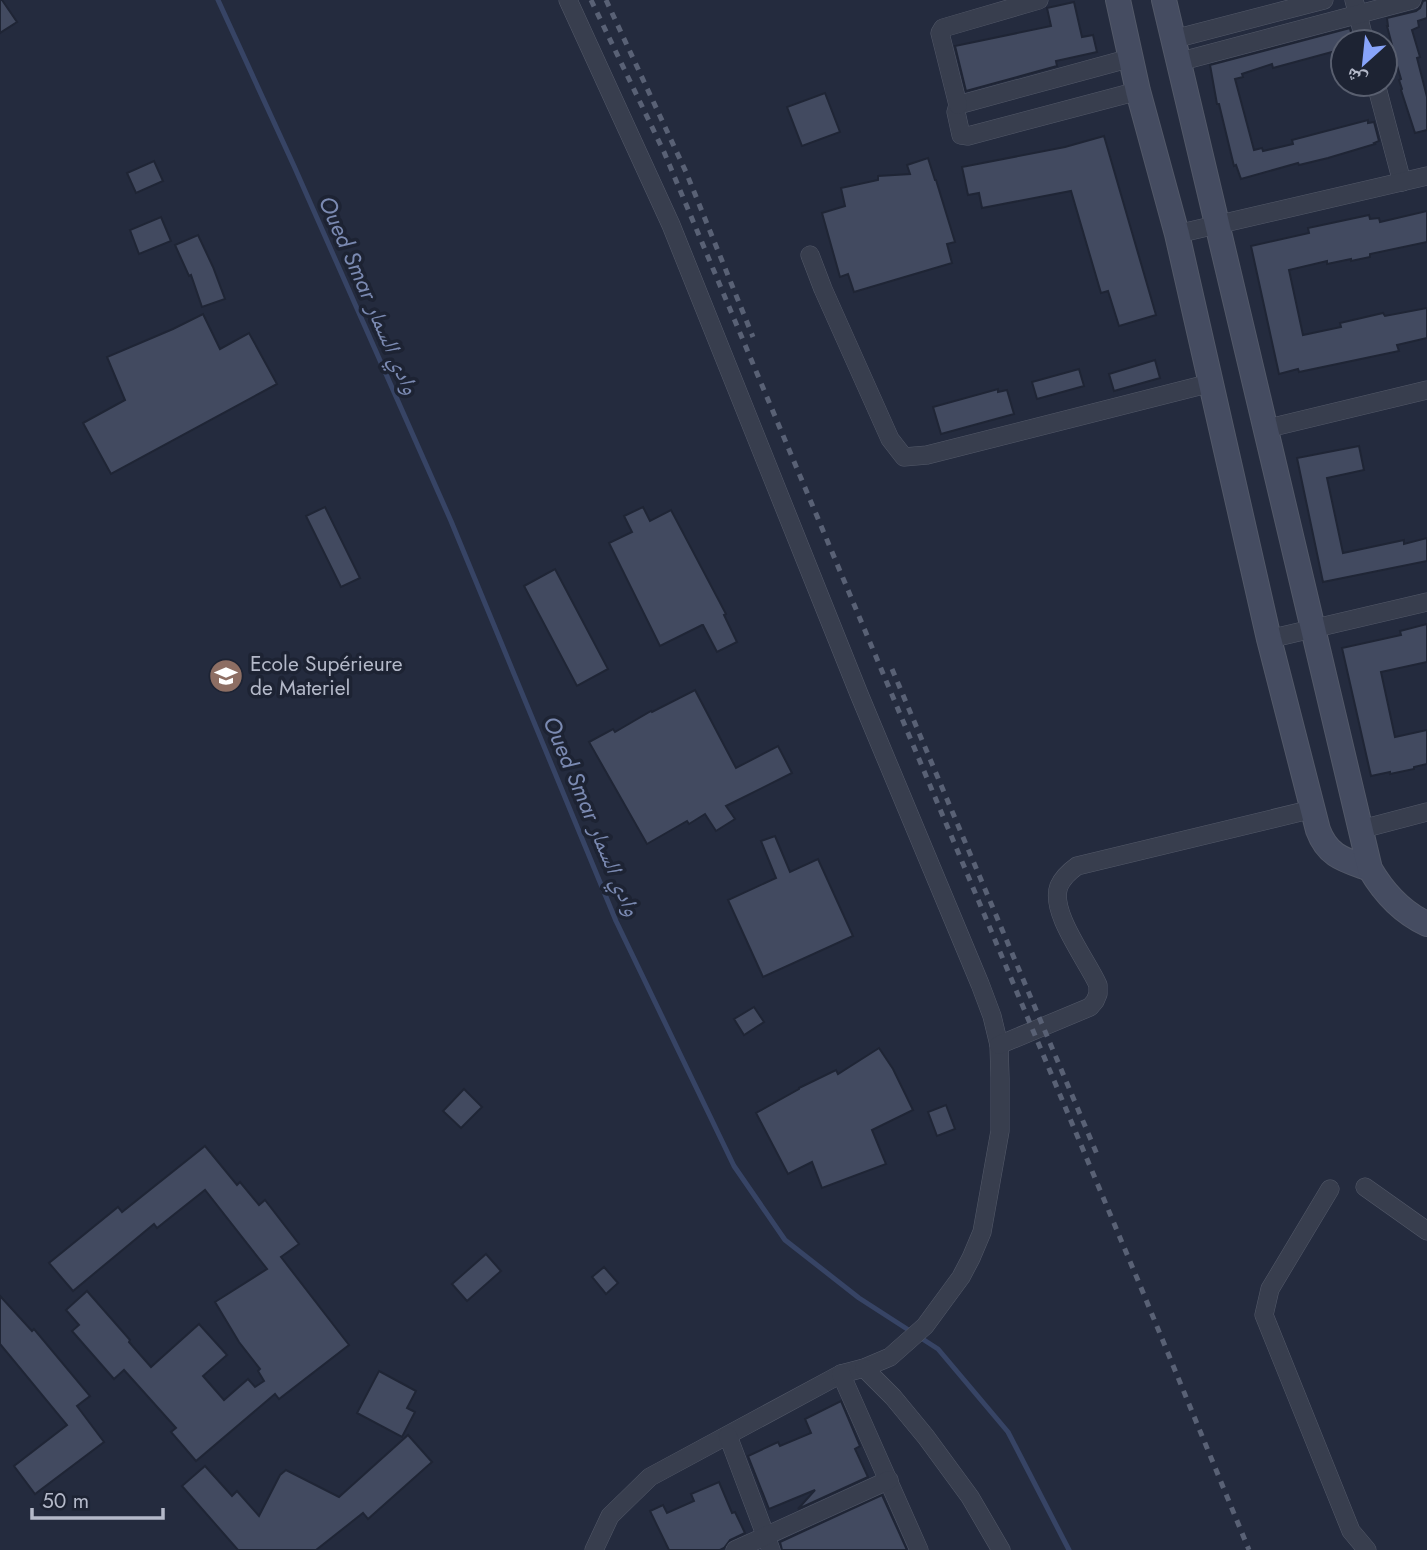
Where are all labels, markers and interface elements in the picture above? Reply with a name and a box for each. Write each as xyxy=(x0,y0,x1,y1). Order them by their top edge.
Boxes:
north arrow xyxy=(1329,28,1399,98)
text: ش xyxy=(1341,61,1372,94)
water label: Oued Smar وادي السمار xyxy=(308,190,428,401)
place label: Ecole Supérieure de Materiel xyxy=(250,649,403,703)
school or university icon: Ecole Supérieure de Materiel xyxy=(207,657,245,695)
water label: Oued Smar وادي السمار xyxy=(533,711,650,922)
scale bar xyxy=(32,1476,163,1520)
text: 50 m xyxy=(42,1486,89,1516)

